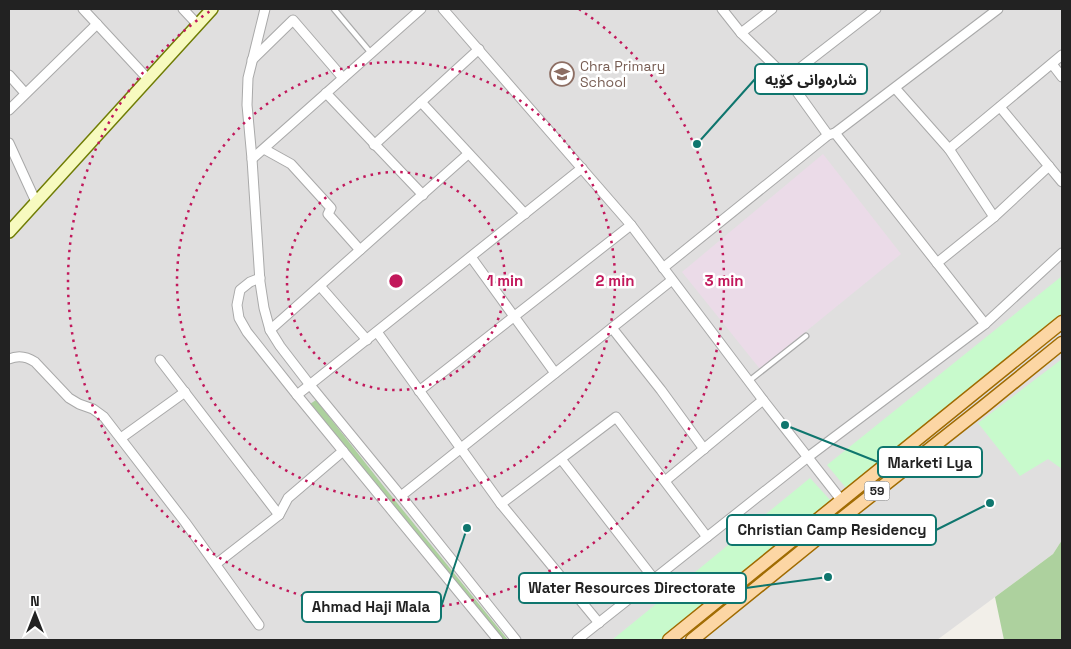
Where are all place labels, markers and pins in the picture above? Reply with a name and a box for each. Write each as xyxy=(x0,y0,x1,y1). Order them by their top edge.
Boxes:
place label: Chra Primary School xyxy=(580,57,665,91)
school or university icon: Chra Primary School xyxy=(549,61,575,87)
callout: شارەوانی کۆیە xyxy=(755,64,867,94)
centre of rings xyxy=(387,272,405,290)
callout: Marketi Lya xyxy=(878,447,982,477)
callout: Christian Camp Residency xyxy=(727,515,936,545)
callout: Water Resources Directorate xyxy=(519,573,746,603)
callout: Ahmad Haji Mala xyxy=(302,592,441,622)

